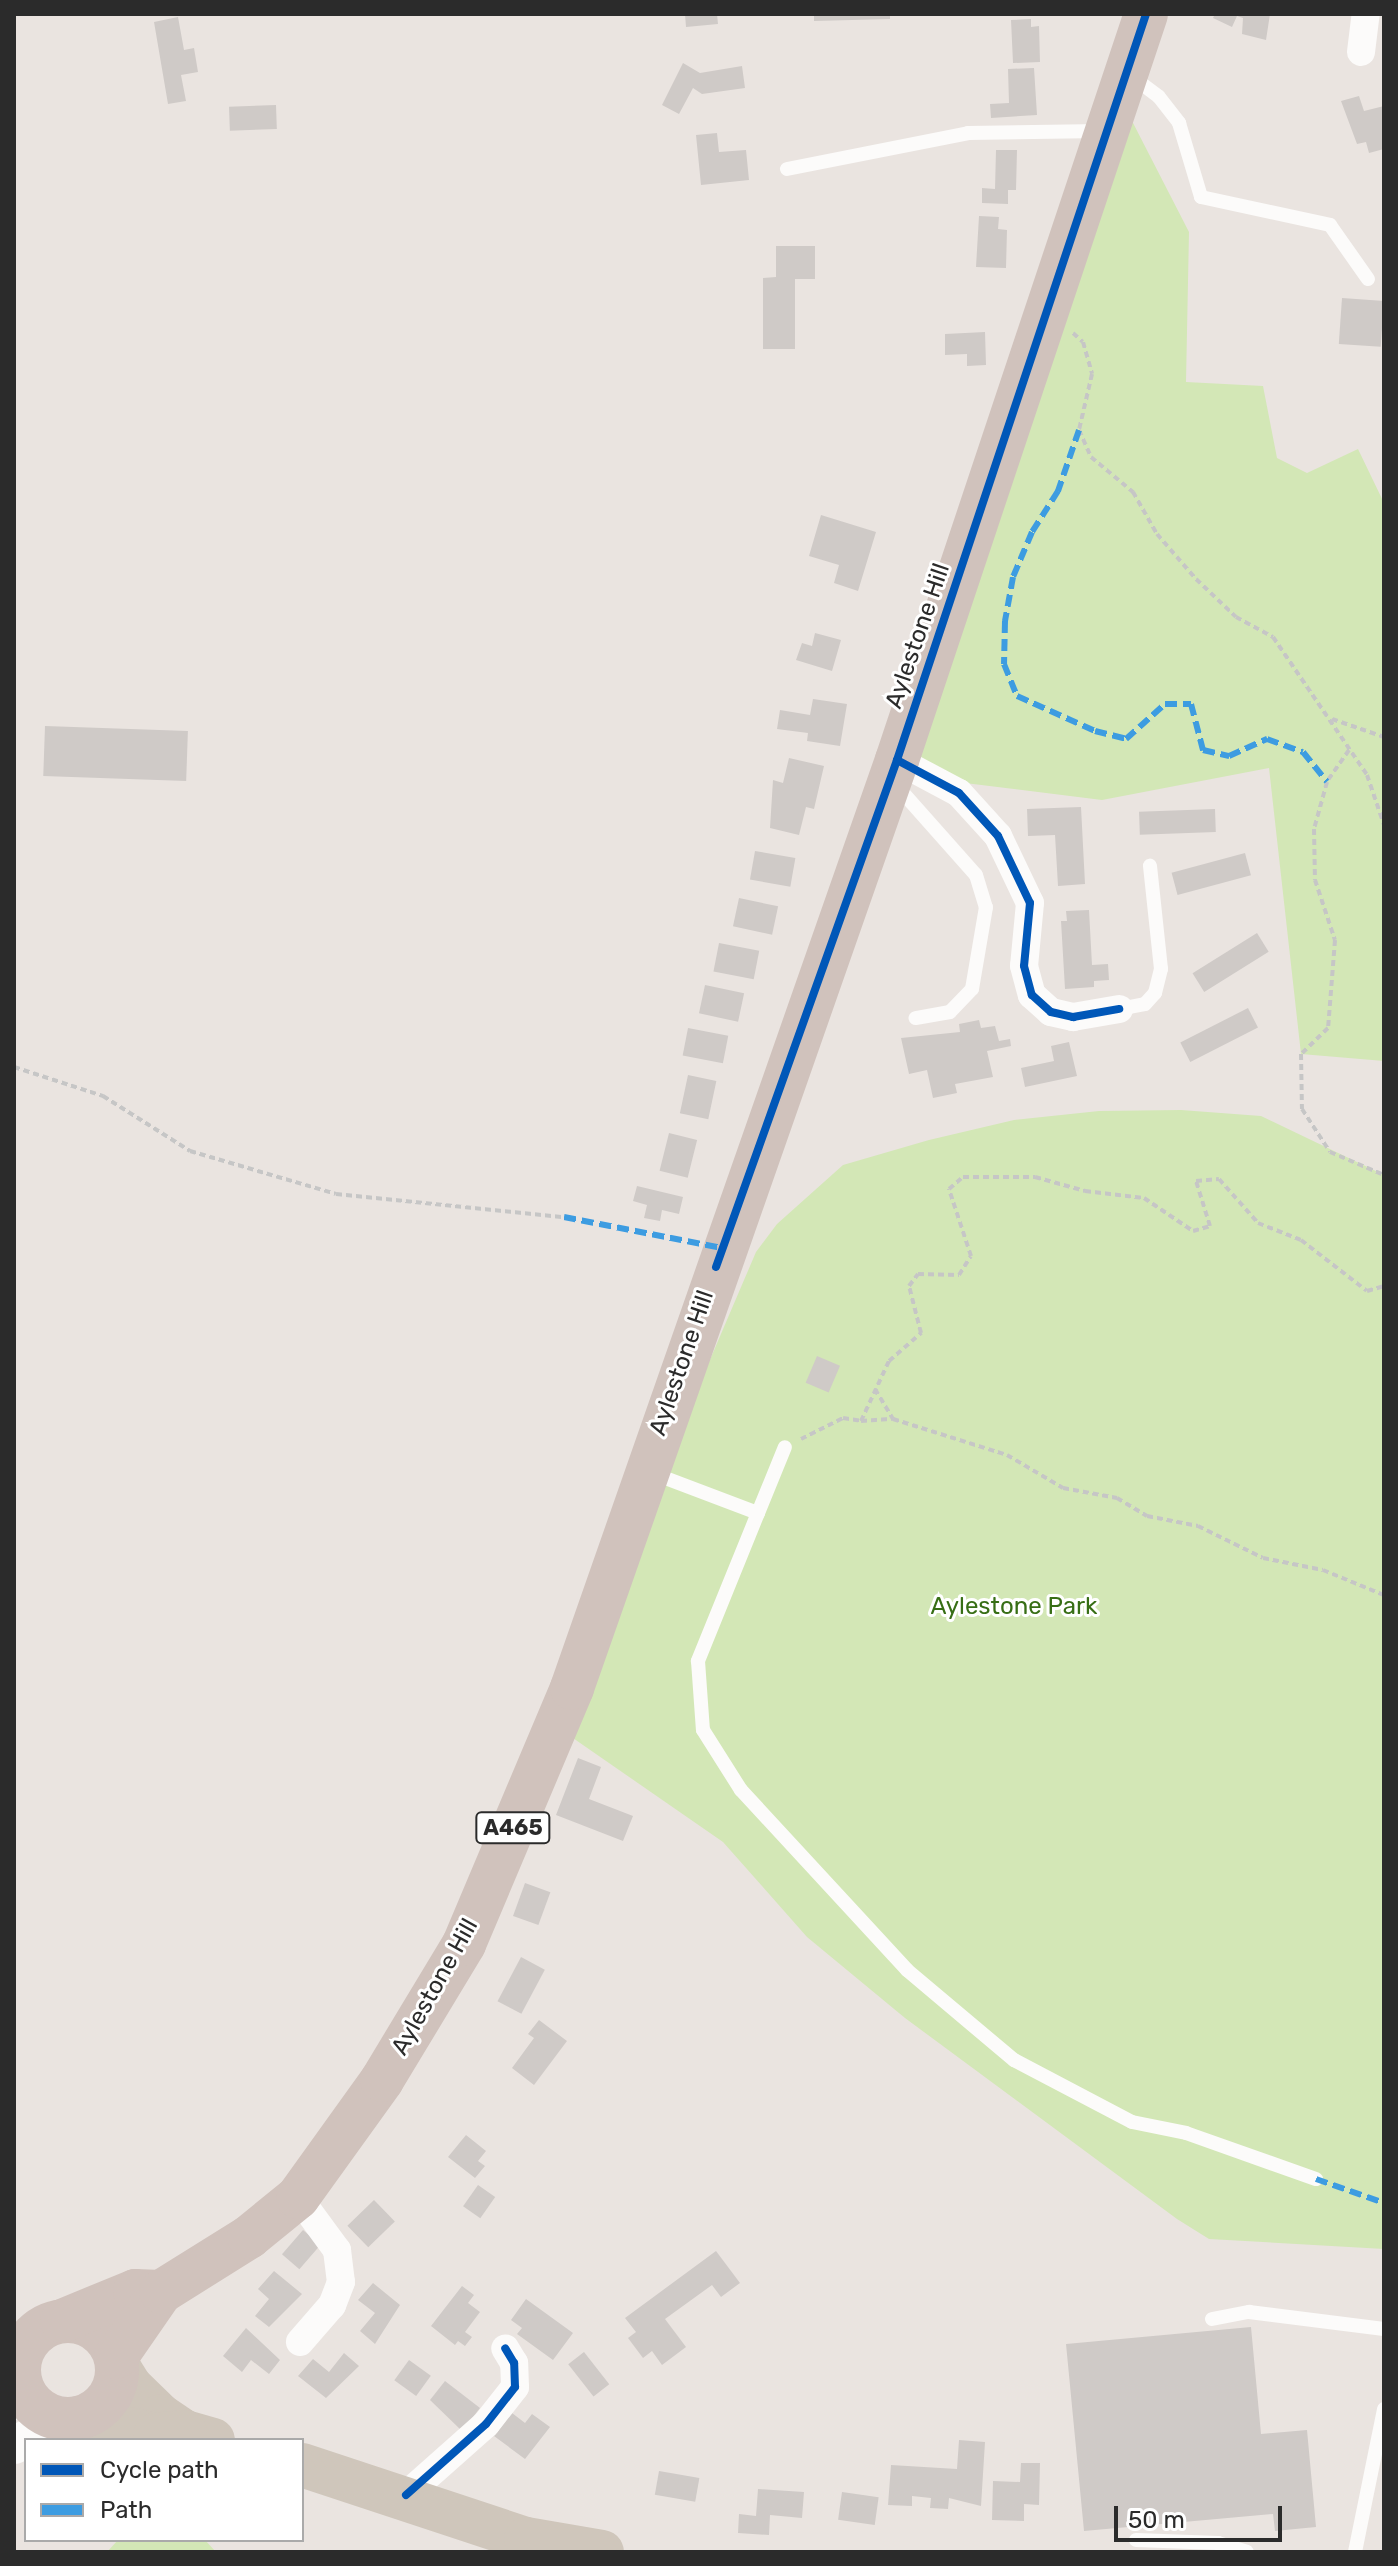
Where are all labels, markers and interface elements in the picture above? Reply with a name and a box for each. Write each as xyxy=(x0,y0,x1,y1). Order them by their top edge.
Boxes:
street label: Aylestone Hill xyxy=(880,560,956,712)
street label: Aylestone Hill xyxy=(644,1287,720,1439)
park label: Aylestone Park xyxy=(931,1593,1097,1621)
road number: A465 xyxy=(475,1810,551,1846)
street label: Aylestone Hill xyxy=(386,1914,484,2060)
legend xyxy=(24,2438,304,2542)
text: Cycle path xyxy=(100,2456,219,2484)
scale bar xyxy=(1118,2490,1286,2540)
text: Path xyxy=(100,2496,152,2524)
text: 50 m xyxy=(1128,2506,1185,2534)

